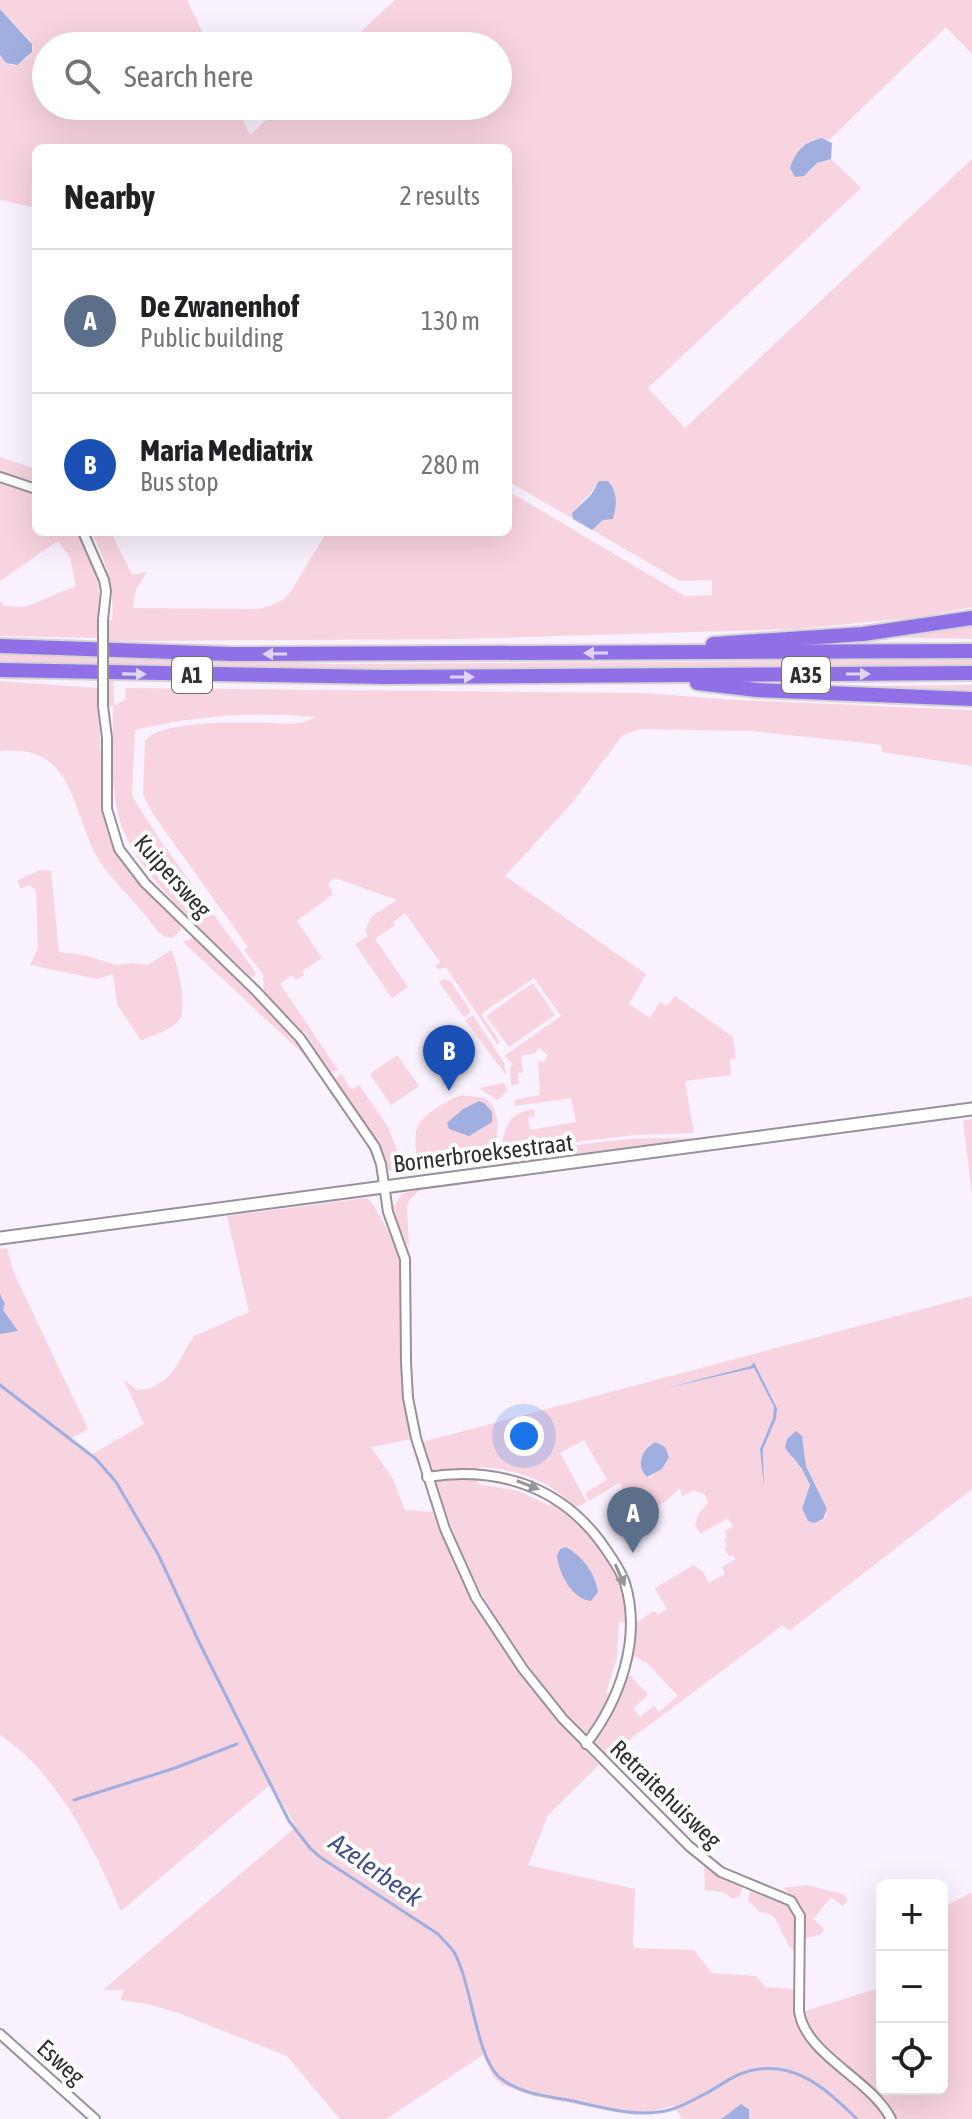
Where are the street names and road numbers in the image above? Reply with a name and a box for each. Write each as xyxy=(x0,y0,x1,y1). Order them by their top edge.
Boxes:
road number: A1 xyxy=(172,657,212,693)
road number: A35 xyxy=(782,657,830,693)
street label: Kuipersweg xyxy=(129,829,218,923)
street label: Bornerbroeksestraat xyxy=(391,1129,575,1177)
street label: Retraitehuisweg xyxy=(605,1735,727,1854)
street label: Esweg xyxy=(32,2034,91,2091)

